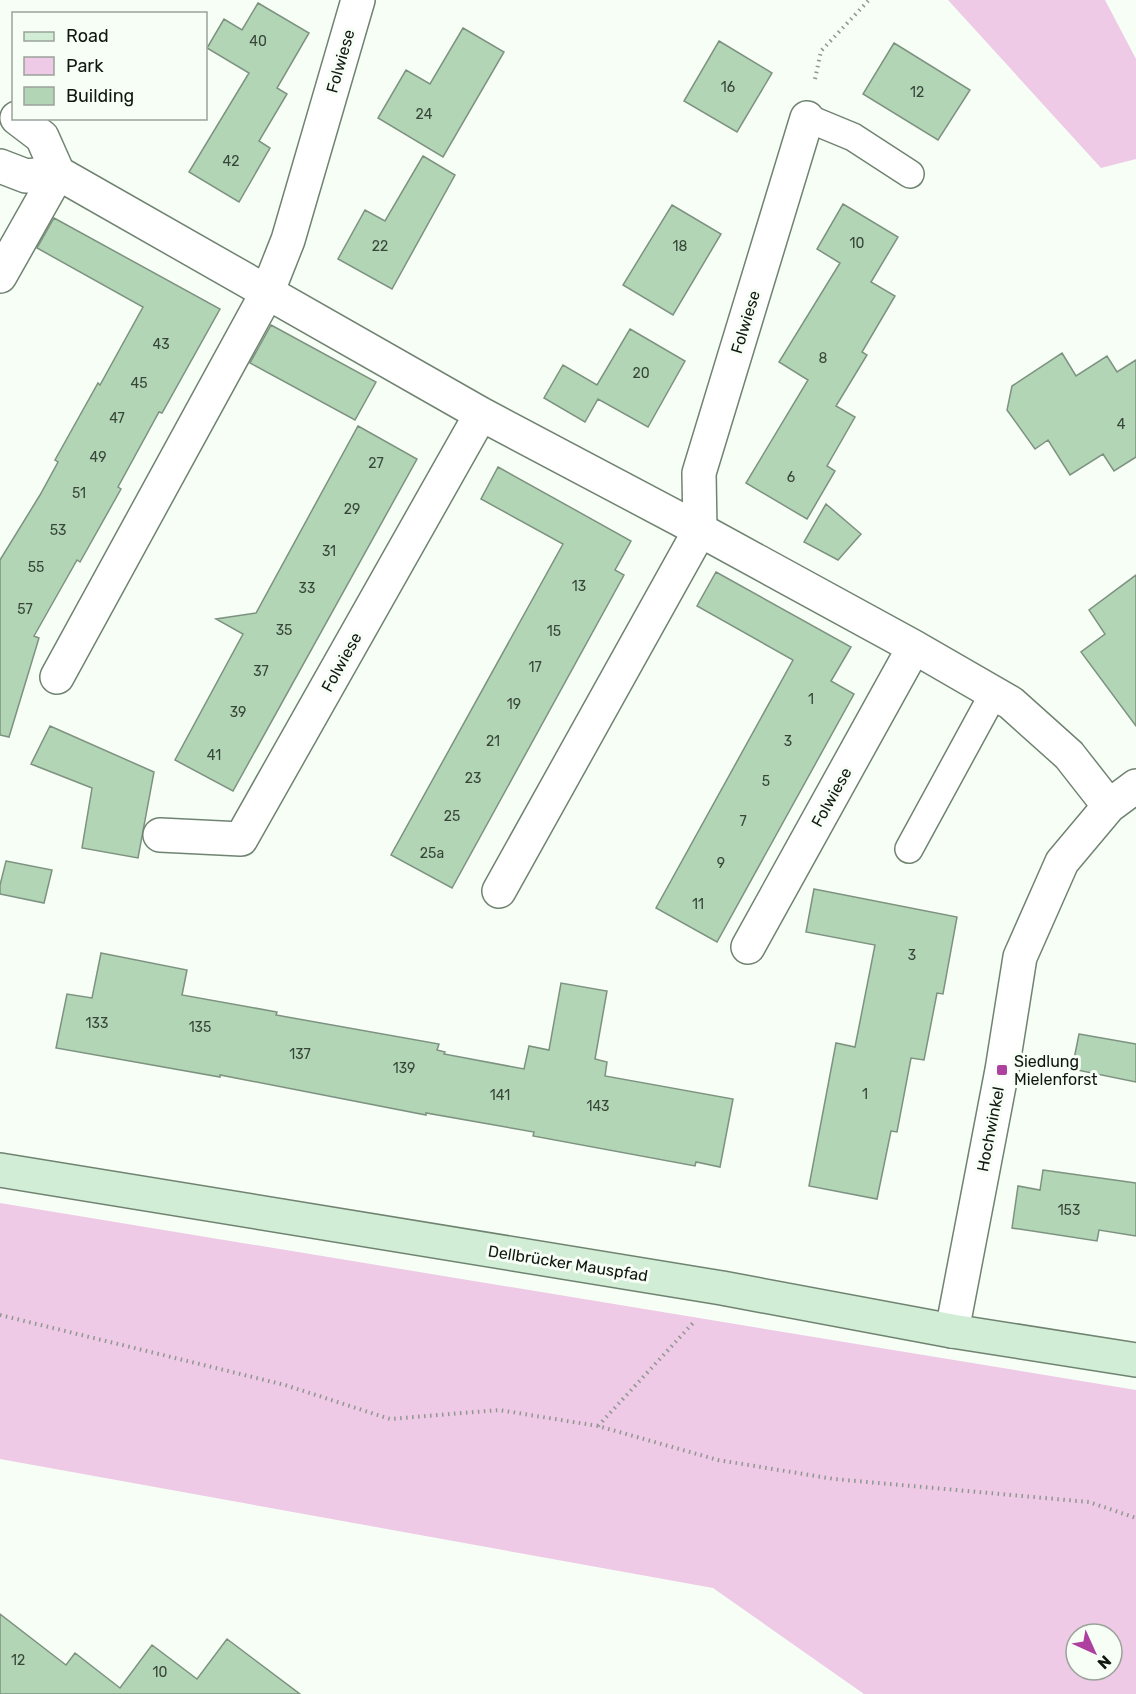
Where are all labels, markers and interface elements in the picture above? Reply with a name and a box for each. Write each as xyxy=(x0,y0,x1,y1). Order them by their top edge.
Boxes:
legend xyxy=(12,12,207,120)
text: Road xyxy=(66,25,109,47)
street label: Folwiese xyxy=(322,27,359,95)
house number: 40 xyxy=(249,33,267,50)
text: Park xyxy=(66,55,104,77)
house number: 16 xyxy=(721,79,735,96)
house number: 12 xyxy=(910,84,924,101)
text: Building xyxy=(66,85,134,107)
house number: 24 xyxy=(416,106,433,123)
house number: 42 xyxy=(223,153,239,170)
house number: 10 xyxy=(850,235,865,252)
house number: 22 xyxy=(372,238,388,255)
house number: 18 xyxy=(673,238,688,255)
street label: Folwiese xyxy=(727,288,764,356)
house number: 43 xyxy=(152,336,170,353)
house number: 8 xyxy=(819,350,828,367)
house number: 20 xyxy=(632,365,650,382)
house number: 45 xyxy=(130,375,148,392)
house number: 47 xyxy=(109,410,125,427)
house number: 4 xyxy=(1117,416,1126,433)
house number: 49 xyxy=(90,449,106,466)
house number: 27 xyxy=(368,455,384,472)
house number: 6 xyxy=(787,469,795,486)
house number: 51 xyxy=(72,485,86,502)
house number: 29 xyxy=(344,501,360,518)
house number: 53 xyxy=(50,522,66,539)
house number: 31 xyxy=(322,543,336,560)
house number: 55 xyxy=(28,559,44,576)
house number: 13 xyxy=(572,578,586,595)
house number: 33 xyxy=(299,580,315,597)
house number: 57 xyxy=(17,601,33,618)
house number: 35 xyxy=(276,622,292,639)
house number: 15 xyxy=(547,623,561,640)
street label: Folwiese xyxy=(317,629,366,695)
house number: 17 xyxy=(528,659,542,676)
house number: 37 xyxy=(253,663,269,680)
house number: 1 xyxy=(808,691,814,708)
house number: 19 xyxy=(507,696,521,713)
house number: 39 xyxy=(230,704,246,721)
house number: 21 xyxy=(486,733,500,750)
house number: 3 xyxy=(784,733,792,750)
house number: 41 xyxy=(207,747,221,764)
street label: Folwiese xyxy=(807,764,856,830)
house number: 23 xyxy=(465,770,481,787)
house number: 5 xyxy=(762,773,770,790)
house number: 25 xyxy=(444,808,460,825)
house number: 7 xyxy=(739,813,747,830)
house number: 25a xyxy=(420,845,444,862)
house number: 9 xyxy=(717,855,725,872)
house number: 11 xyxy=(692,896,704,913)
house number: 3 xyxy=(908,947,916,964)
house number: 133 xyxy=(86,1015,108,1032)
house number: 135 xyxy=(189,1019,211,1036)
house number: 137 xyxy=(289,1046,311,1063)
place label: Siedlung Mielenforst xyxy=(1014,1052,1098,1089)
house number: 139 xyxy=(393,1060,415,1077)
marker: Siedlung Mielenforst xyxy=(995,1063,1009,1077)
street label: Hochwinkel xyxy=(973,1085,1008,1173)
house number: 1 xyxy=(862,1086,868,1103)
house number: 141 xyxy=(490,1087,510,1104)
house number: 143 xyxy=(586,1098,610,1115)
house number: 153 xyxy=(1058,1202,1080,1219)
street label: Dellbrücker Mauspfad xyxy=(487,1241,649,1286)
north arrow xyxy=(1064,1622,1124,1682)
text: N xyxy=(1093,1651,1115,1673)
house number: 12 xyxy=(11,1652,25,1669)
house number: 10 xyxy=(153,1664,168,1681)

